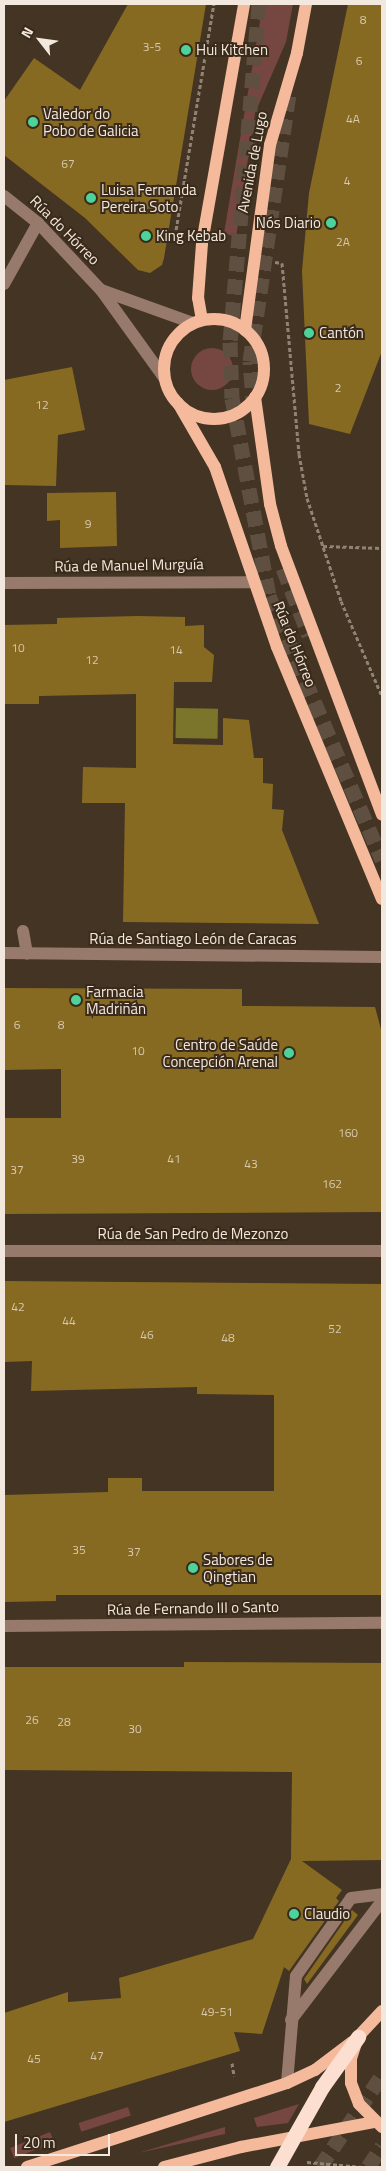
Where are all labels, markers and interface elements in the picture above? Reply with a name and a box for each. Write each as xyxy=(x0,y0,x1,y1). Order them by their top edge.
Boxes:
house number: 8 xyxy=(360,13,366,27)
north arrow xyxy=(15,15,65,65)
text: N xyxy=(15,23,38,42)
house number: 3-5 xyxy=(143,40,161,54)
place label: Hui Kitchen xyxy=(196,41,268,59)
marker: Hui Kitchen xyxy=(180,44,192,56)
house number: 6 xyxy=(356,54,362,68)
place label: Valedor do Pobo de Galicia xyxy=(43,104,139,139)
street label: Avenida de Lugo xyxy=(233,110,271,214)
house number: 4A xyxy=(346,112,360,126)
marker: Valedor do Pobo de Galicia xyxy=(27,116,39,128)
house number: 67 xyxy=(61,157,75,171)
house number: 4 xyxy=(344,174,350,188)
place label: Luisa Fernanda Pereira Soto xyxy=(101,180,197,215)
street label: Rúa do Hórreo xyxy=(27,192,103,268)
marker: Luisa Fernanda Pereira Soto xyxy=(85,192,97,204)
place label: Nós Diario xyxy=(256,214,321,232)
marker: Nós Diario xyxy=(325,217,337,229)
place label: King Kebab xyxy=(156,227,226,245)
marker: King Kebab xyxy=(140,230,152,242)
house number: 2A xyxy=(336,235,350,249)
place label: Cantón xyxy=(319,324,364,342)
marker: Cantón xyxy=(303,327,315,339)
house number: 2 xyxy=(335,381,341,395)
house number: 12 xyxy=(35,398,49,412)
house number: 9 xyxy=(85,517,91,531)
street label: Rúa de Manuel Murguía xyxy=(54,555,204,575)
street label: Rúa do Hórreo xyxy=(270,599,320,689)
house number: 10 xyxy=(11,641,25,655)
house number: 14 xyxy=(169,643,183,657)
house number: 12 xyxy=(85,653,99,667)
street label: Rúa de Santiago León de Caracas xyxy=(89,930,297,948)
place label: Farmacia Madriñán xyxy=(86,982,146,1017)
marker: Farmacia Madriñán xyxy=(70,994,82,1006)
house number: 6 xyxy=(14,1018,20,1032)
house number: 8 xyxy=(58,1018,64,1032)
place label: Centro de Saúde Concepción Arenal xyxy=(162,1035,278,1070)
house number: 10 xyxy=(131,1044,145,1058)
marker: Centro de Saúde Concepción Arenal xyxy=(282,1046,296,1060)
house number: 160 xyxy=(338,1126,358,1140)
house number: 39 xyxy=(71,1152,85,1166)
house number: 41 xyxy=(167,1152,181,1166)
house number: 43 xyxy=(244,1157,258,1171)
house number: 37 xyxy=(10,1163,24,1177)
house number: 162 xyxy=(322,1177,342,1191)
street label: Rúa de San Pedro de Mezonzo xyxy=(98,1225,288,1243)
house number: 42 xyxy=(11,1300,25,1314)
house number: 44 xyxy=(62,1314,76,1328)
house number: 52 xyxy=(328,1322,342,1336)
house number: 46 xyxy=(140,1328,154,1342)
house number: 48 xyxy=(221,1331,235,1345)
house number: 35 xyxy=(72,1543,86,1557)
house number: 37 xyxy=(127,1545,141,1559)
place label: Sabores de Qingtian xyxy=(203,1550,273,1585)
marker: Sabores de Qingtian xyxy=(187,1562,199,1574)
street label: Rúa de Fernando III o Santo xyxy=(107,1597,279,1619)
house number: 26 xyxy=(25,1713,39,1727)
house number: 28 xyxy=(57,1715,71,1729)
house number: 30 xyxy=(128,1722,142,1736)
place label: Claudio xyxy=(304,1905,350,1923)
marker: Claudio xyxy=(288,1908,300,1920)
house number: 49-51 xyxy=(201,2005,233,2019)
house number: 47 xyxy=(90,2049,104,2063)
house number: 45 xyxy=(27,2052,41,2066)
scale bar xyxy=(18,2124,112,2156)
text: 20 m xyxy=(23,2131,56,2154)

